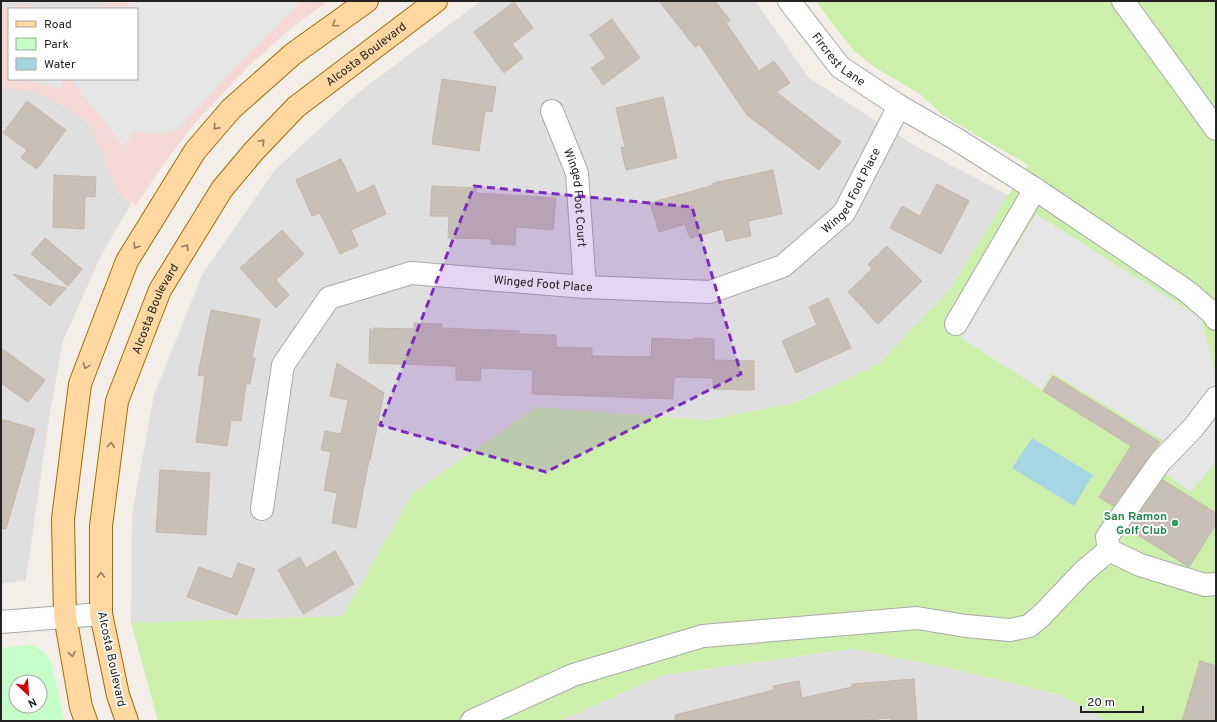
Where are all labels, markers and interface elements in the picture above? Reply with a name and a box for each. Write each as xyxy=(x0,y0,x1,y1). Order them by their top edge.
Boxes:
legend xyxy=(8,8,138,80)
text: Road xyxy=(44,17,72,33)
street label: Alcosta Boulevard xyxy=(323,19,410,91)
one-way arrow xyxy=(333,19,340,26)
street label: Fircrest Lane xyxy=(807,30,868,90)
text: Park xyxy=(44,37,69,53)
text: Water xyxy=(44,57,76,73)
one-way arrow xyxy=(213,122,221,130)
one-way arrow xyxy=(257,139,265,147)
street label: Winged Foot Court xyxy=(559,146,589,248)
street label: Winged Foot Place xyxy=(819,146,885,238)
one-way arrow xyxy=(134,242,141,249)
one-way arrow xyxy=(182,244,189,251)
street label: Alcosta Boulevard xyxy=(129,261,183,357)
street label: Winged Foot Place xyxy=(493,273,593,296)
one-way arrow xyxy=(83,363,91,370)
one-way arrow xyxy=(106,442,115,449)
place label: San Ramon Golf Club xyxy=(1104,509,1167,539)
marker: San Ramon Golf Club xyxy=(1170,518,1180,528)
one-way arrow xyxy=(97,572,105,578)
street label: Alcosta Boulevard xyxy=(93,610,129,708)
one-way arrow xyxy=(67,651,76,657)
north arrow xyxy=(8,674,48,714)
scale bar xyxy=(1081,688,1143,714)
text: N xyxy=(25,694,39,710)
text: 20 m xyxy=(1087,695,1115,711)

